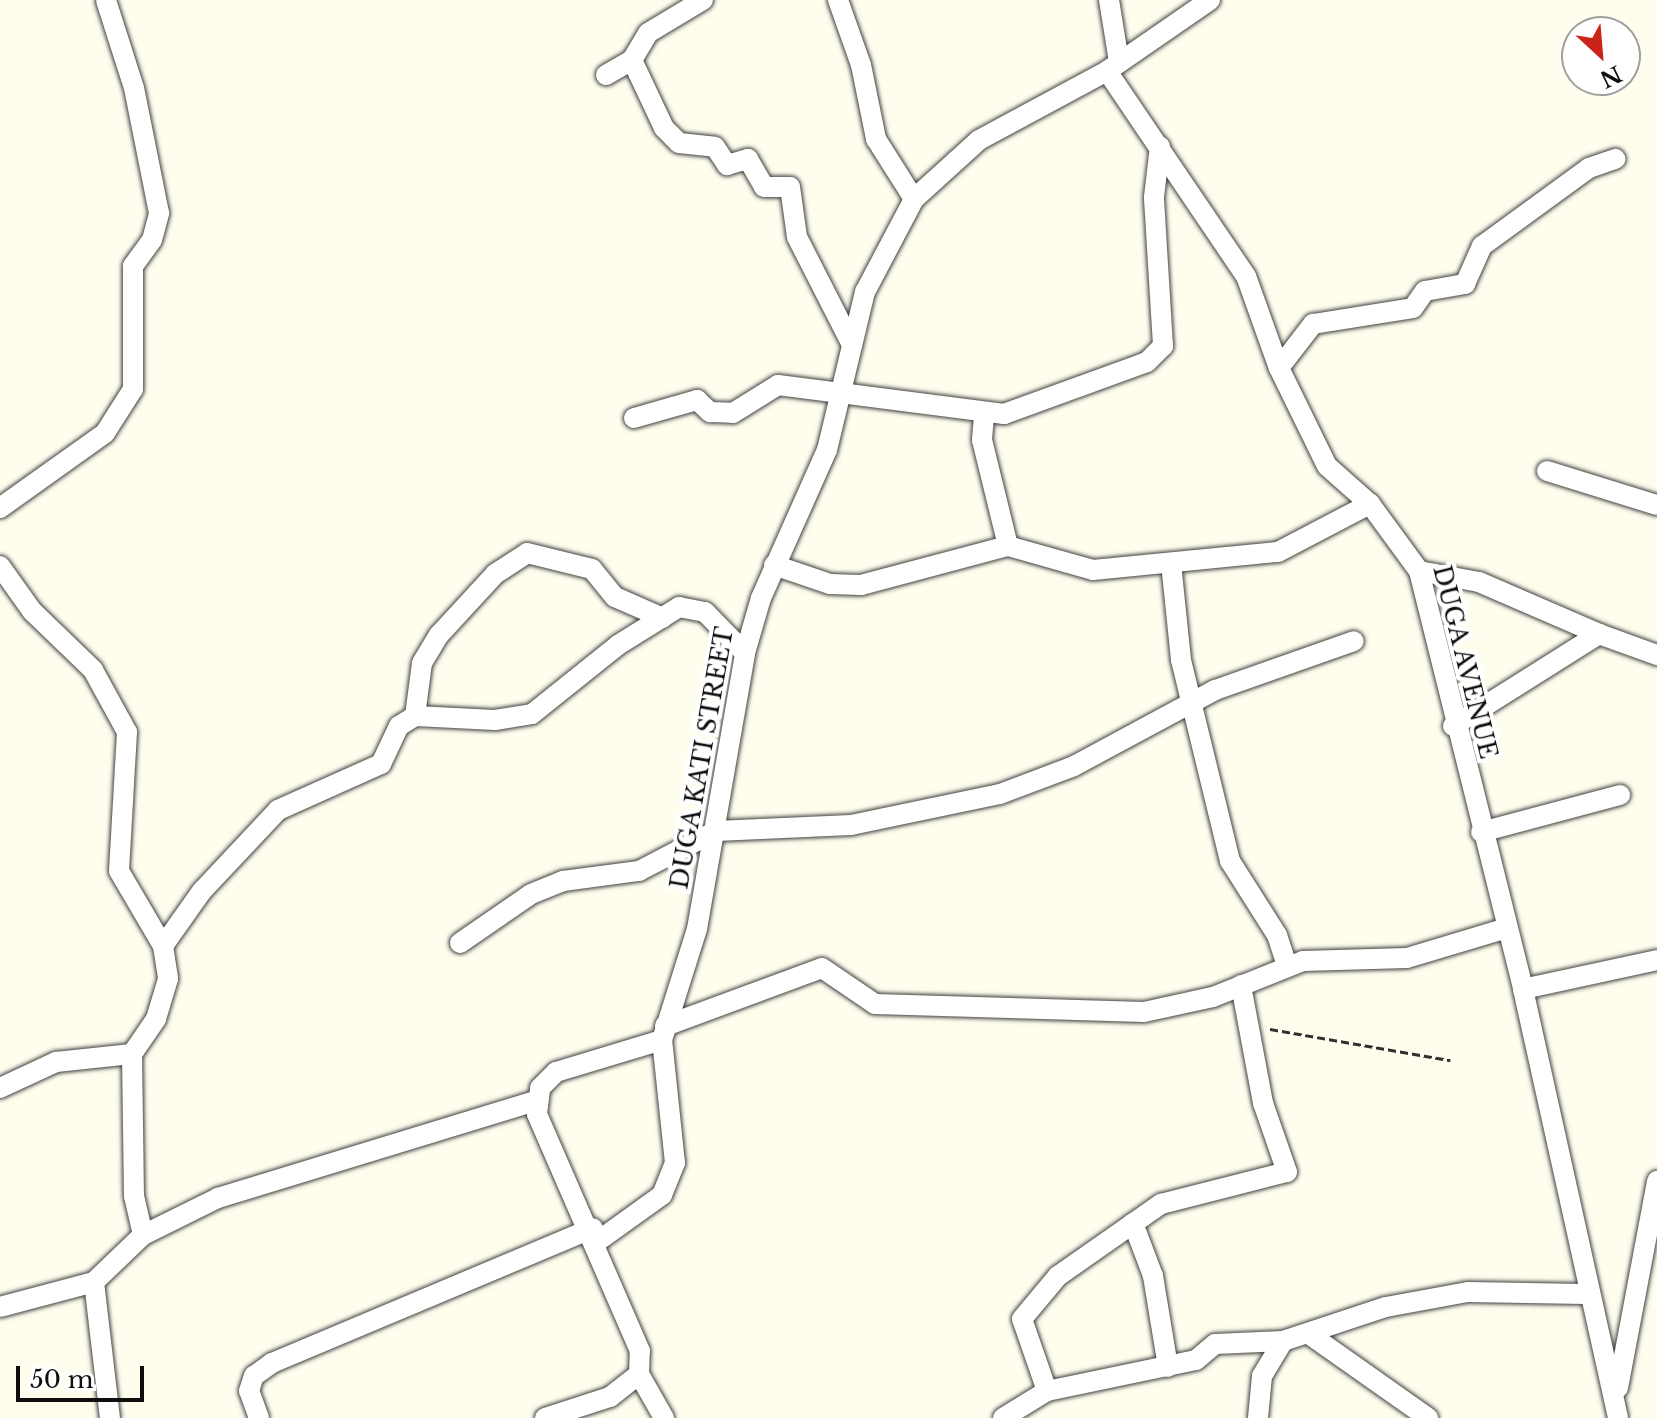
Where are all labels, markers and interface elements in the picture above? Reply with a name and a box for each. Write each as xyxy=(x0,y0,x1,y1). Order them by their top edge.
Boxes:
north arrow xyxy=(1561,16,1641,96)
text: N xyxy=(1596,60,1626,93)
street label: DUGA AVENUE xyxy=(1427,561,1503,763)
street label: DUGA KATI STREET xyxy=(665,624,739,892)
scale bar xyxy=(20,1350,148,1400)
text: 50 m xyxy=(30,1365,93,1394)

